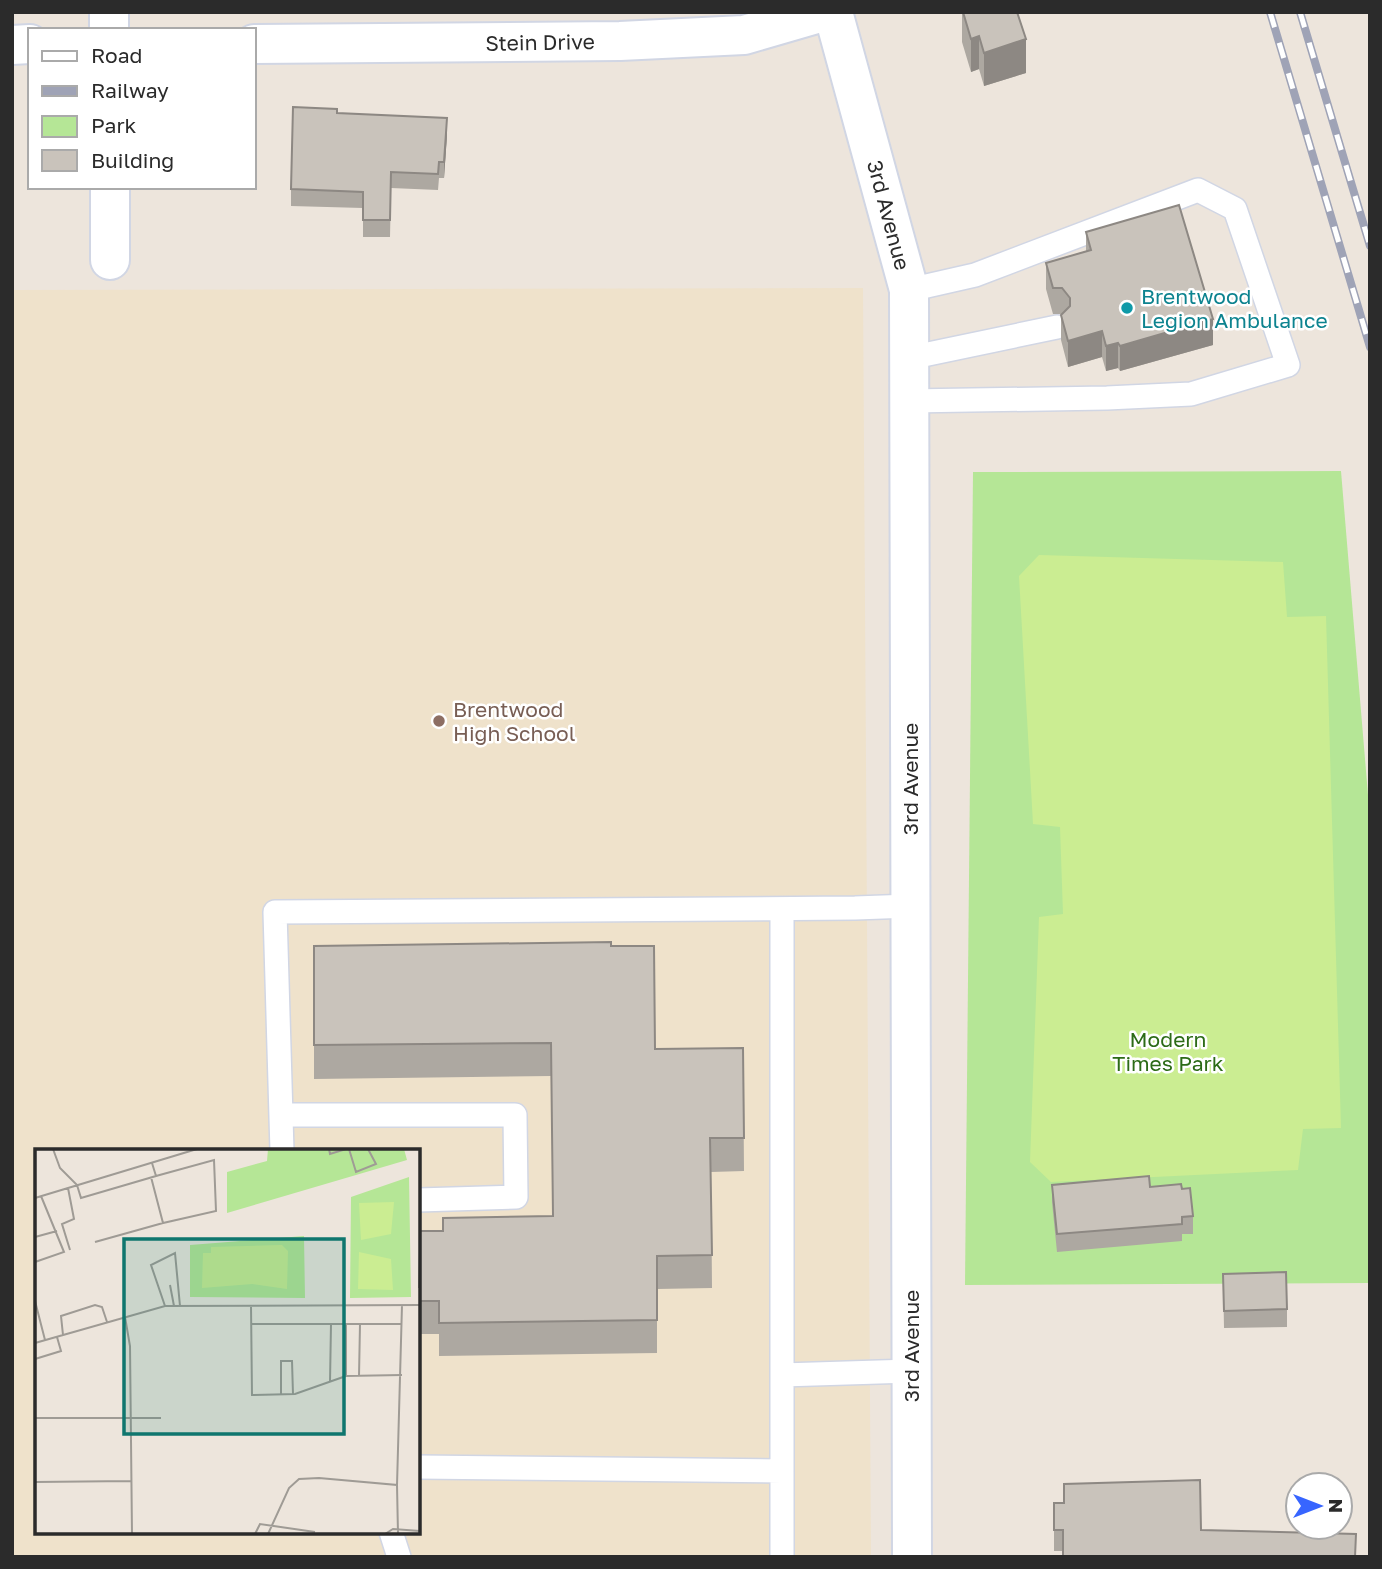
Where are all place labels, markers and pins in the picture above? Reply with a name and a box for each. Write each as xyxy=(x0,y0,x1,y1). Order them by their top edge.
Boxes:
place label: Brentwood Legion Ambulance xyxy=(1141,283,1328,333)
marker: Brentwood Legion Ambulance xyxy=(1119,300,1135,316)
place label: Brentwood High School xyxy=(453,696,575,746)
marker: Brentwood High School xyxy=(431,713,447,729)

